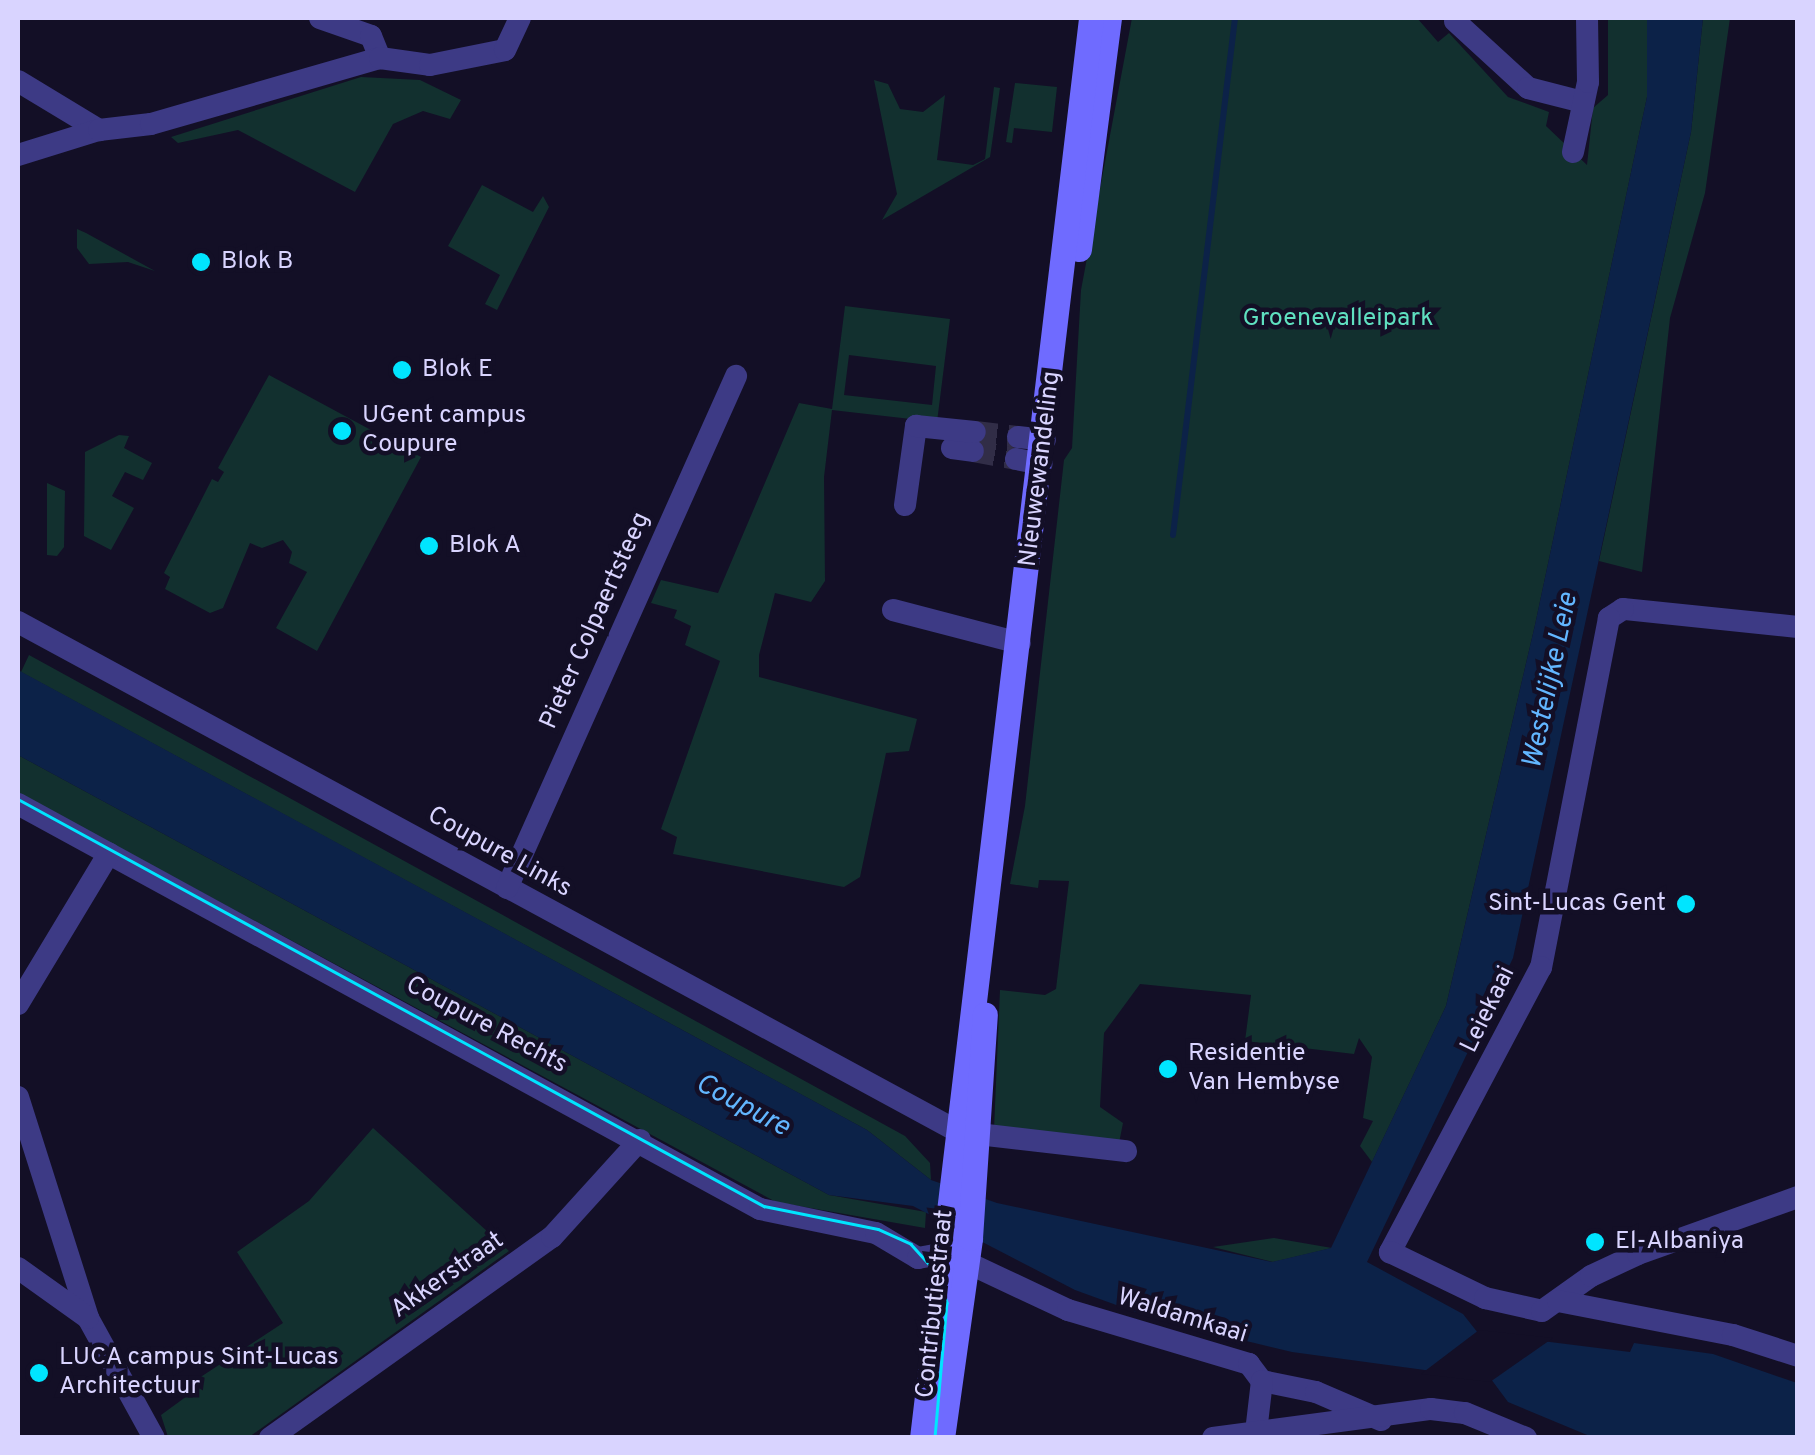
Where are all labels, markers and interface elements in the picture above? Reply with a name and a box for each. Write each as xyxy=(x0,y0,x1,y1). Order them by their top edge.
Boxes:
place label: Blok B xyxy=(221,247,293,277)
marker: Blok B xyxy=(190,251,212,273)
park label: Groenevalleipark xyxy=(1243,304,1433,334)
place label: Blok E xyxy=(422,355,493,385)
marker: Blok E xyxy=(391,359,413,381)
street label: Nieuwewandeling xyxy=(1014,369,1068,569)
place label: UGent campus Coupure xyxy=(362,402,526,461)
marker: UGent campus Coupure xyxy=(331,420,353,442)
street label: Pieter Colpaertsteeg xyxy=(535,508,657,734)
place label: Blok A xyxy=(449,531,522,561)
marker: Blok A xyxy=(418,535,440,557)
water label: Westelijke Leie xyxy=(1516,590,1586,772)
street label: Coupure Links xyxy=(422,801,576,905)
place label: Sint-Lucas Gent xyxy=(1488,889,1666,919)
marker: Sint-Lucas Gent xyxy=(1675,893,1697,915)
street label: Leiekaai xyxy=(1455,962,1523,1058)
street label: Coupure Rechts xyxy=(400,971,572,1081)
place label: Residentie Van Hembyse xyxy=(1188,1040,1340,1099)
marker: Residentie Van Hembyse xyxy=(1157,1058,1179,1080)
water label: Coupure xyxy=(689,1067,795,1145)
street label: Contributiestraat xyxy=(911,1208,961,1400)
street label: Akkerstraat xyxy=(386,1226,510,1326)
place label: El-Albaniya xyxy=(1615,1227,1744,1257)
marker: El-Albaniya xyxy=(1584,1231,1606,1253)
street label: Waldamkaai xyxy=(1113,1283,1251,1351)
place label: LUCA campus Sint-Lucas Architectuur xyxy=(59,1344,340,1403)
marker: LUCA campus Sint-Lucas Architectuur xyxy=(28,1362,50,1384)

